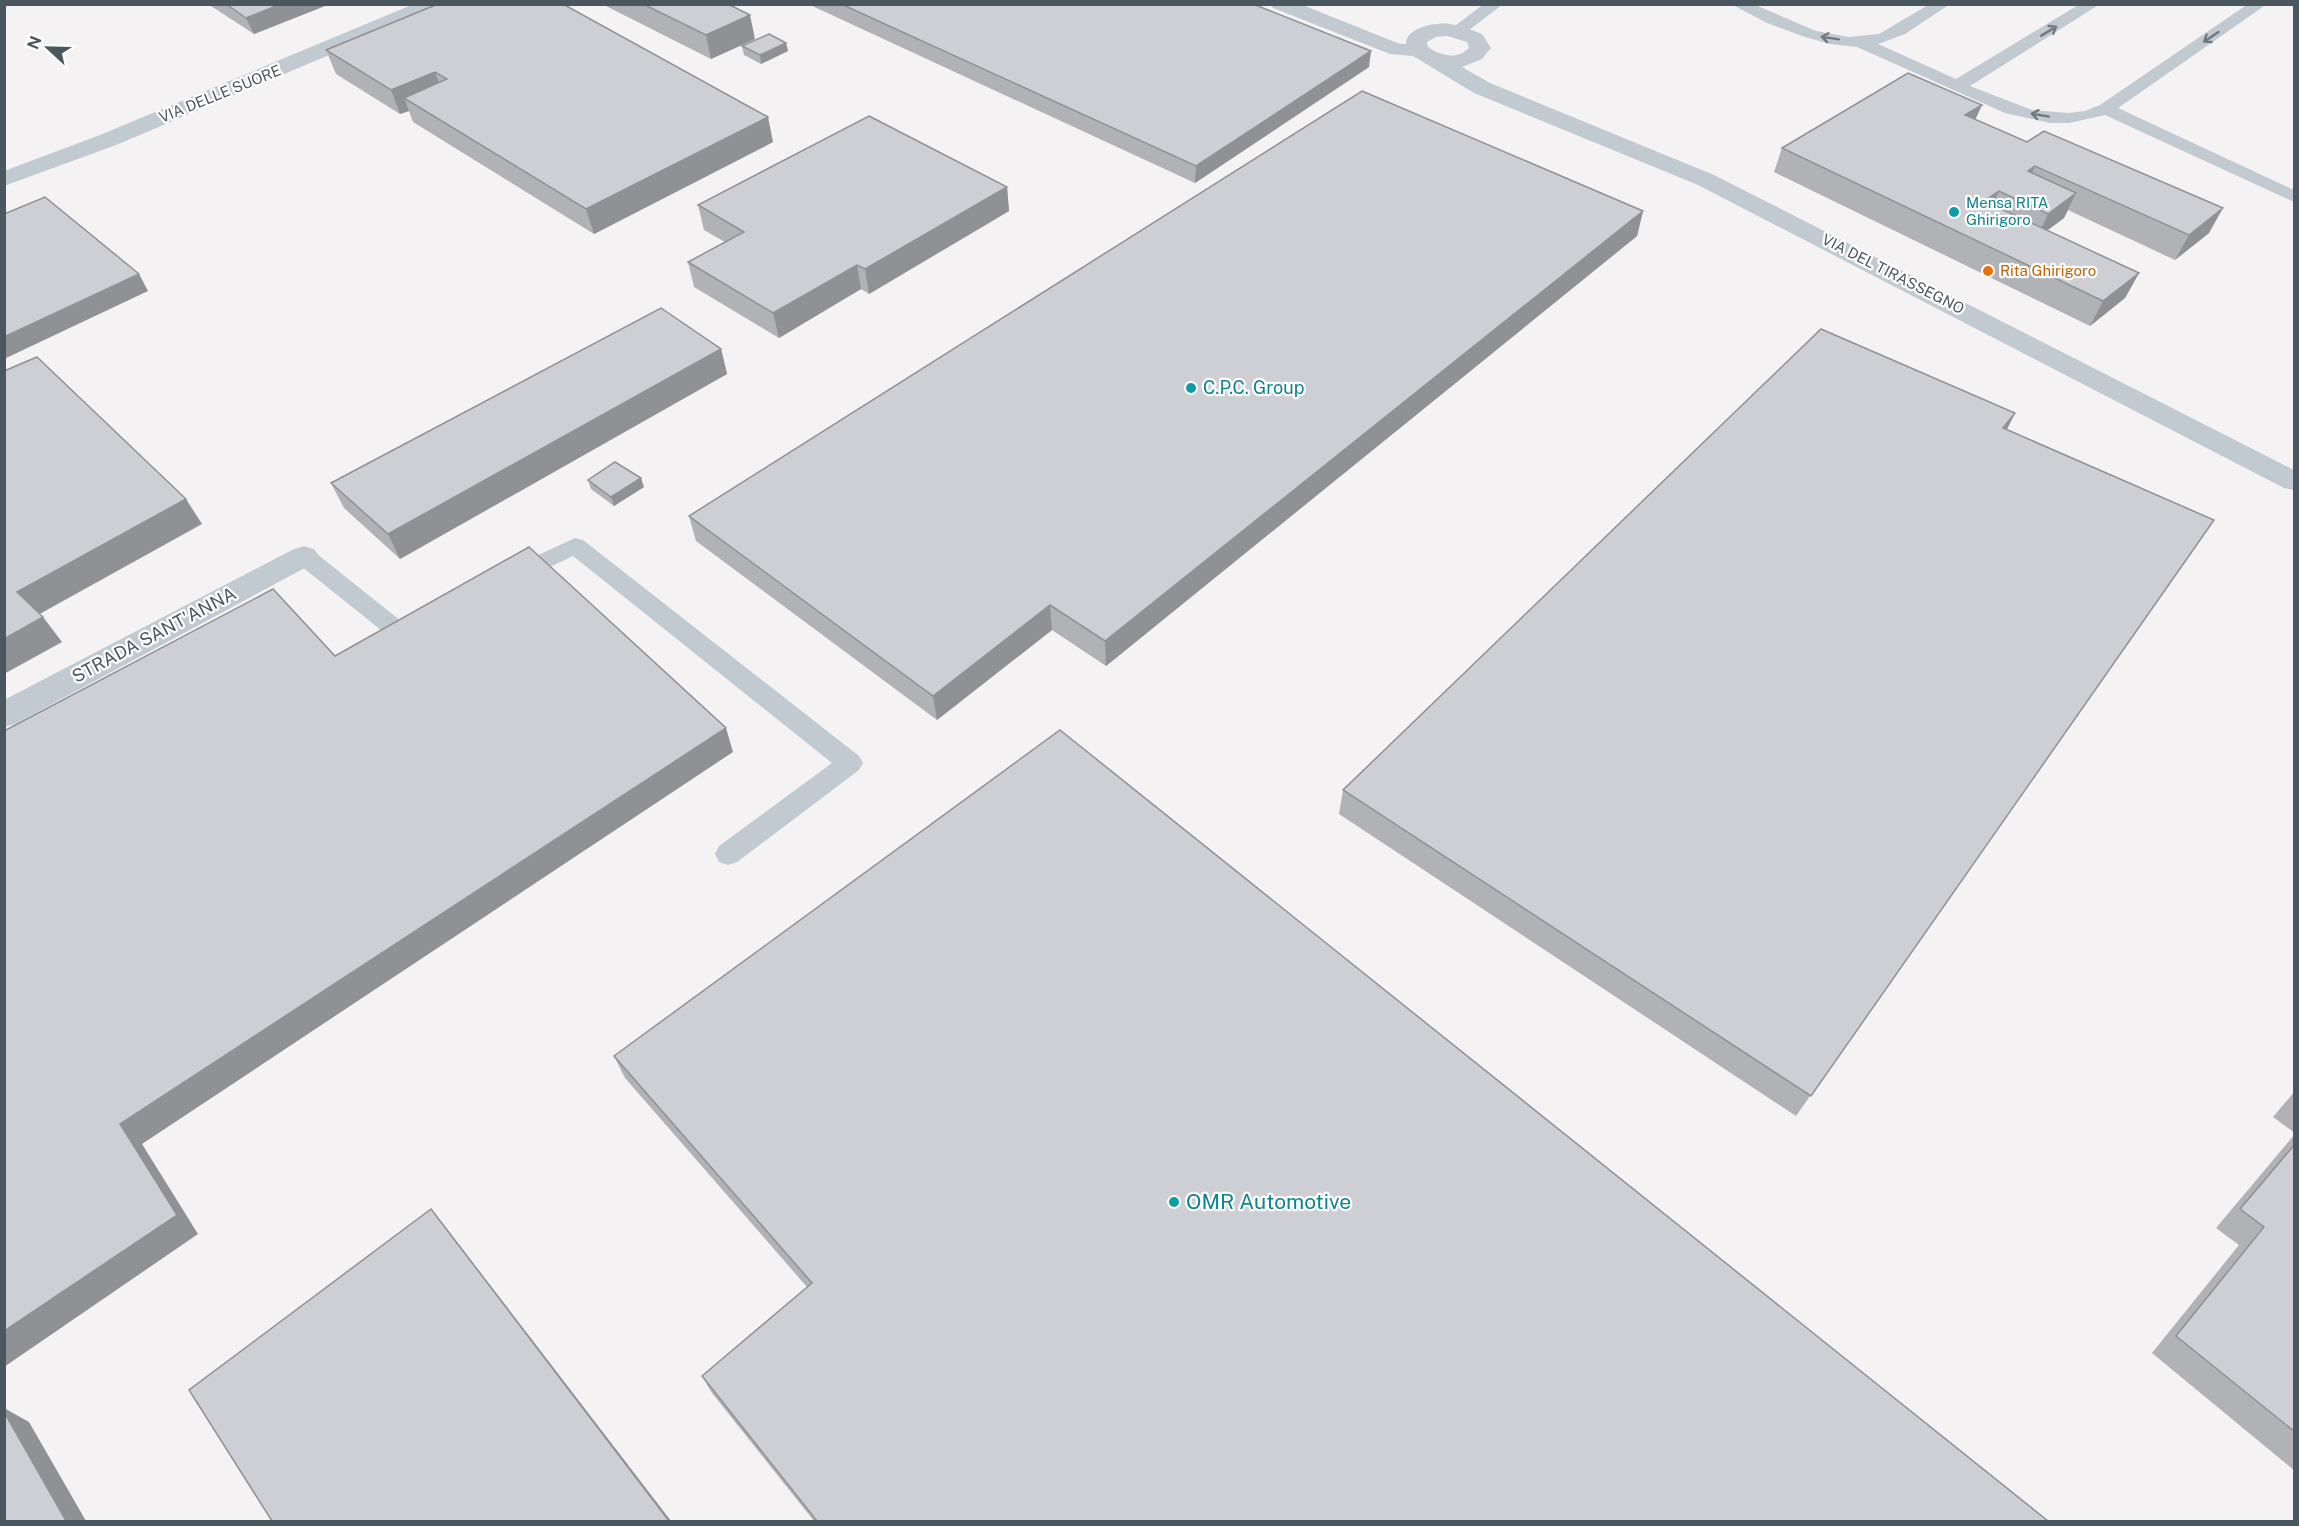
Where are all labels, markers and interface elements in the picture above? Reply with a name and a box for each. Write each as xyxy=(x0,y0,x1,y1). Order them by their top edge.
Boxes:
north arrow xyxy=(18,18,78,78)
one-way arrow xyxy=(2040,24,2057,36)
one-way arrow xyxy=(2203,31,2220,43)
text: N xyxy=(23,33,46,52)
one-way arrow xyxy=(1820,33,1840,44)
street label: VIA DELLE SUORE xyxy=(156,61,283,126)
one-way arrow xyxy=(2031,109,2050,120)
place label: Mensa RITA Ghirigoro xyxy=(1966,194,2049,228)
marker: Mensa RITA Ghirigoro xyxy=(1947,205,1961,219)
street label: VIA DEL TIRASSEGNO xyxy=(1819,230,1967,317)
place label: Rita Ghirigoro xyxy=(2000,262,2096,279)
marker: Rita Ghirigoro xyxy=(1981,264,1995,278)
place label: C.P.C. Group xyxy=(1203,377,1305,398)
marker: C.P.C. Group xyxy=(1184,381,1198,395)
street label: STRADA SANT'ANNA xyxy=(68,582,239,687)
place label: OMR Automotive xyxy=(1186,1189,1351,1214)
marker: OMR Automotive xyxy=(1167,1195,1181,1209)

